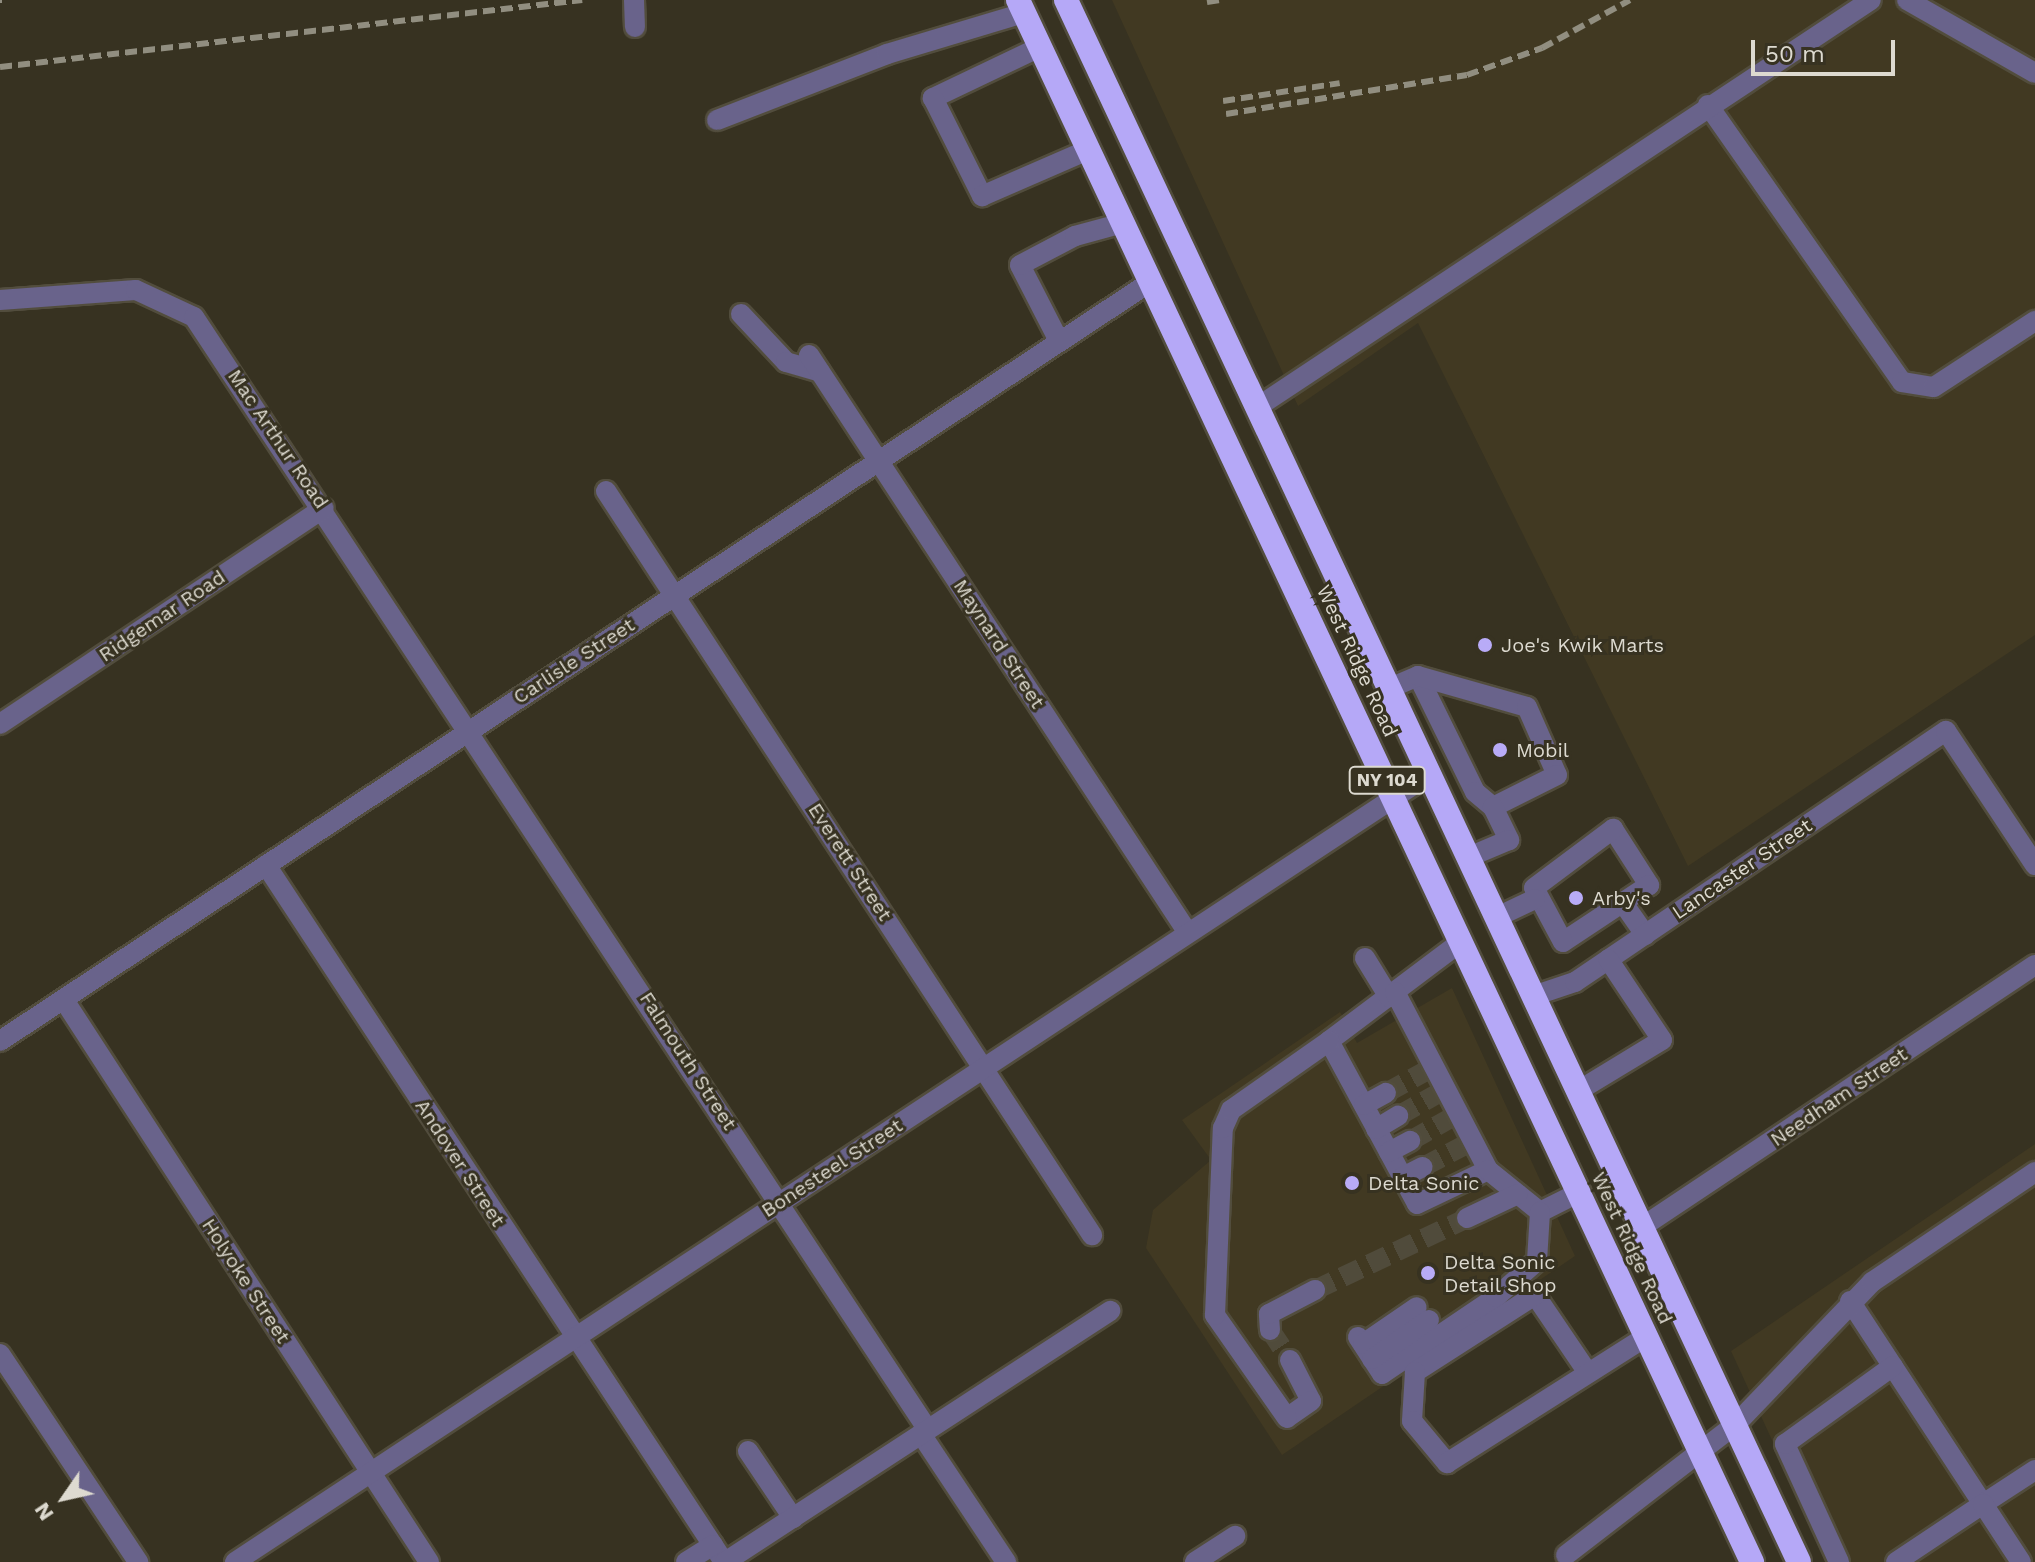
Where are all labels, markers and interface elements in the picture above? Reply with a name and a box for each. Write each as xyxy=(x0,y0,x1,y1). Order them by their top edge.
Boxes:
scale bar xyxy=(1755,24,1899,74)
text: 50 m xyxy=(1765,40,1825,68)
street label: Mac Arthur Road xyxy=(222,364,334,514)
street label: Ridgemar Road xyxy=(94,565,230,667)
street label: Maynard Street xyxy=(948,575,1050,713)
street label: West Ridge Road xyxy=(1311,581,1403,741)
street label: Carlisle Street xyxy=(509,613,639,709)
place label: Joe's Kwik Marts xyxy=(1501,633,1664,657)
marker: Joe's Kwik Marts xyxy=(1476,636,1494,654)
place label: Mobil xyxy=(1516,738,1569,762)
marker: Mobil xyxy=(1491,741,1509,759)
road number: NY 104 xyxy=(1347,766,1427,794)
street label: Everett Street xyxy=(803,799,897,925)
street label: Lancaster Street xyxy=(1667,813,1817,925)
place label: Arby's xyxy=(1592,886,1651,910)
marker: Arby's xyxy=(1567,889,1585,907)
street label: Falmouth Street xyxy=(634,987,742,1135)
street label: Needham Street xyxy=(1766,1042,1912,1152)
street label: Andover Street xyxy=(410,1095,510,1231)
street label: Bonesteel Street xyxy=(757,1113,907,1223)
street label: West Ridge Road xyxy=(1586,1168,1678,1328)
place label: Delta Sonic xyxy=(1368,1171,1480,1195)
marker: Delta Sonic xyxy=(1343,1174,1361,1192)
street label: Holyoke Street xyxy=(197,1214,295,1348)
place label: Delta Sonic Detail Shop xyxy=(1444,1250,1557,1297)
marker: Delta Sonic Detail Shop xyxy=(1419,1264,1437,1282)
north arrow xyxy=(24,1458,104,1538)
text: N xyxy=(29,1498,59,1525)

